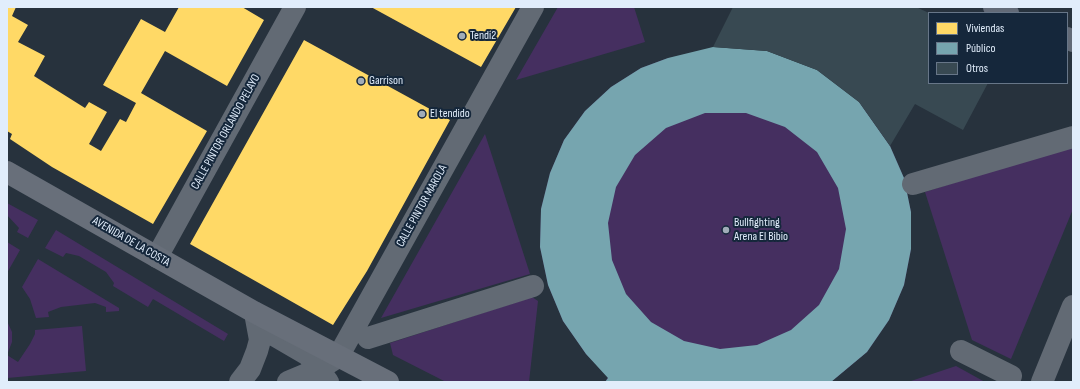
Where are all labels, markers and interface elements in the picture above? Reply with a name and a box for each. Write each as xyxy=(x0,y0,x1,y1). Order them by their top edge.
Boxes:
legend xyxy=(928,12,1068,84)
text: Viviendas xyxy=(966,21,1004,36)
place label: Tendi2 xyxy=(470,29,496,43)
marker: Tendi2 xyxy=(457,31,467,41)
text: Público xyxy=(966,41,996,56)
text: Otros xyxy=(966,61,988,76)
street label: CALLE PINTOR ORLANDO PELAYO xyxy=(188,72,264,192)
place label: Garrison xyxy=(369,74,403,88)
marker: Garrison xyxy=(356,76,366,86)
place label: El tendido xyxy=(430,107,470,121)
marker: El tendido xyxy=(417,109,427,119)
street label: CALLE PINTOR MAROLA xyxy=(393,162,451,250)
street label: AVENIDA DE LA COSTA xyxy=(90,214,172,270)
place label: Bullfighting Arena El Bibio xyxy=(734,216,788,244)
marker: Bullfighting Arena El Bibio xyxy=(721,225,731,235)

